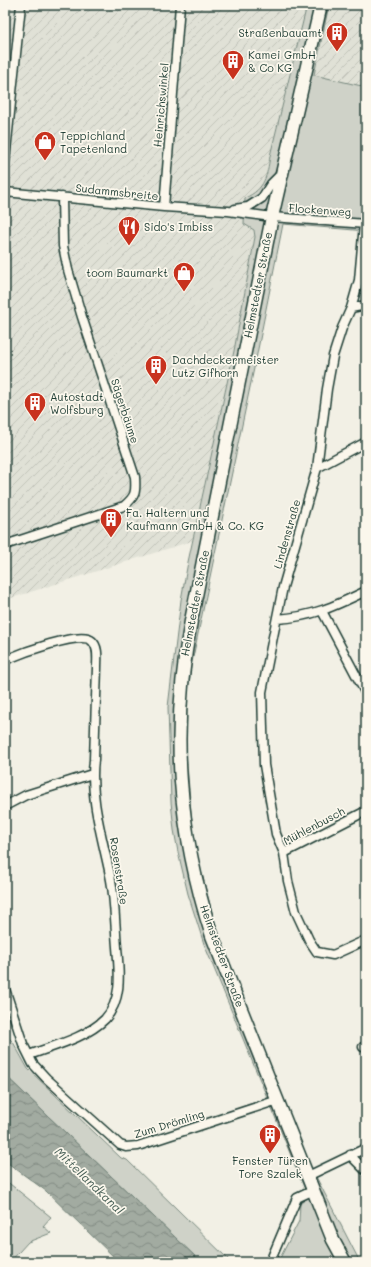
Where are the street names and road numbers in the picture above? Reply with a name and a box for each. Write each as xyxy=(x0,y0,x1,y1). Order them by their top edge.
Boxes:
street label: Heinrichswinkel xyxy=(149,62,172,148)
street label: Sudammsbreite xyxy=(75,180,159,203)
street label: Flockenweg xyxy=(288,200,352,219)
street label: Helmstedter Straße xyxy=(240,230,275,339)
street label: Sägerbäume xyxy=(108,377,143,445)
street label: Lindenstraße xyxy=(269,497,304,570)
street label: Helmstedter Straße xyxy=(177,548,212,657)
street label: Mühlenbusch xyxy=(280,803,347,848)
street label: Rosenstraße xyxy=(107,836,132,906)
street label: Helmstedter Straße xyxy=(197,903,248,1009)
street label: Zum Drömling xyxy=(132,1106,206,1141)

